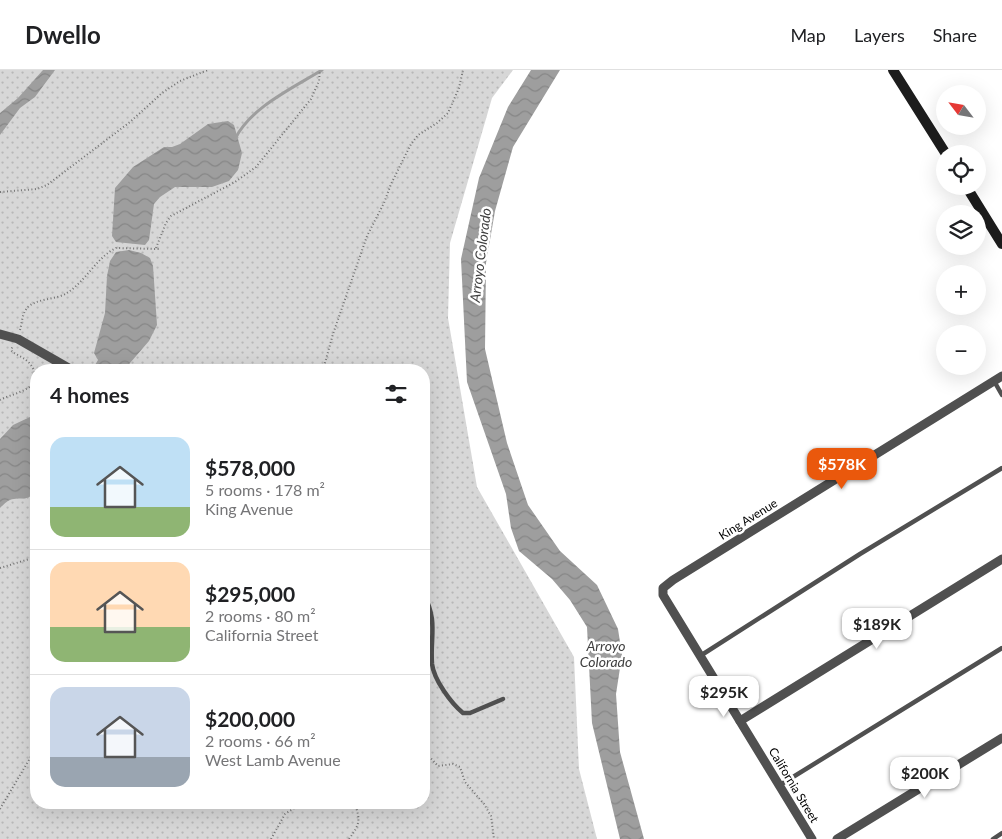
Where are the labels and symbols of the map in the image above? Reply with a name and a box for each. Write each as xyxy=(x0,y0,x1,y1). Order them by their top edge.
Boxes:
north arrow xyxy=(936,85,986,135)
water label: Arroyo Colorado xyxy=(466,207,494,304)
pin: $578K xyxy=(807,448,877,490)
street label: King Avenue xyxy=(716,495,780,543)
pin: $189K xyxy=(842,608,912,650)
water label: Arroyo Colorado xyxy=(580,637,632,670)
pin: $295K xyxy=(689,676,759,718)
street label: California Street xyxy=(766,745,823,826)
pin: $200K xyxy=(890,756,960,799)

